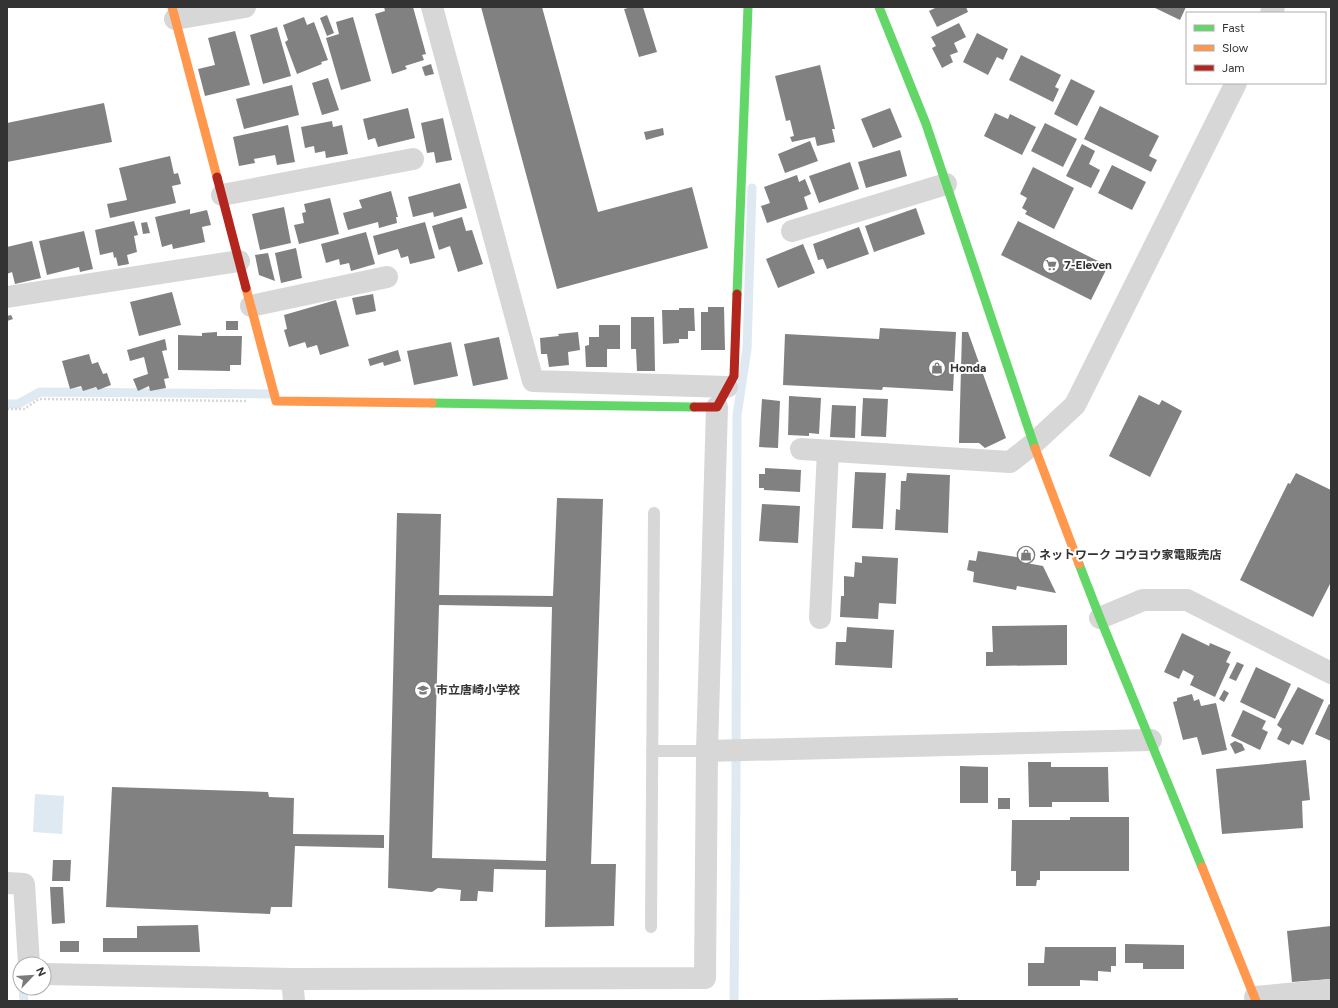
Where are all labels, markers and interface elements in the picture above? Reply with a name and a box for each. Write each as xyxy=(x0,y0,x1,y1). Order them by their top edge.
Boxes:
legend xyxy=(1186,12,1326,84)
text: Fast xyxy=(1222,21,1245,35)
text: Slow xyxy=(1222,41,1249,55)
text: Jam xyxy=(1222,61,1245,75)
supermarket icon: 7-Eleven xyxy=(1041,255,1061,275)
place label: 7-Eleven xyxy=(1064,258,1112,272)
shop icon: Honda xyxy=(927,358,947,378)
place label: Honda xyxy=(950,361,986,375)
shop icon: ネットワーク コウヨウ家電販売店 xyxy=(1016,545,1036,565)
place label: ネットワーク コウヨウ家電販売店 xyxy=(1039,548,1221,562)
school or university icon: 市立唐崎小学校 xyxy=(413,680,433,700)
place label: 市立唐崎小学校 xyxy=(436,683,520,697)
north arrow xyxy=(12,956,52,996)
text: N xyxy=(33,965,48,979)

